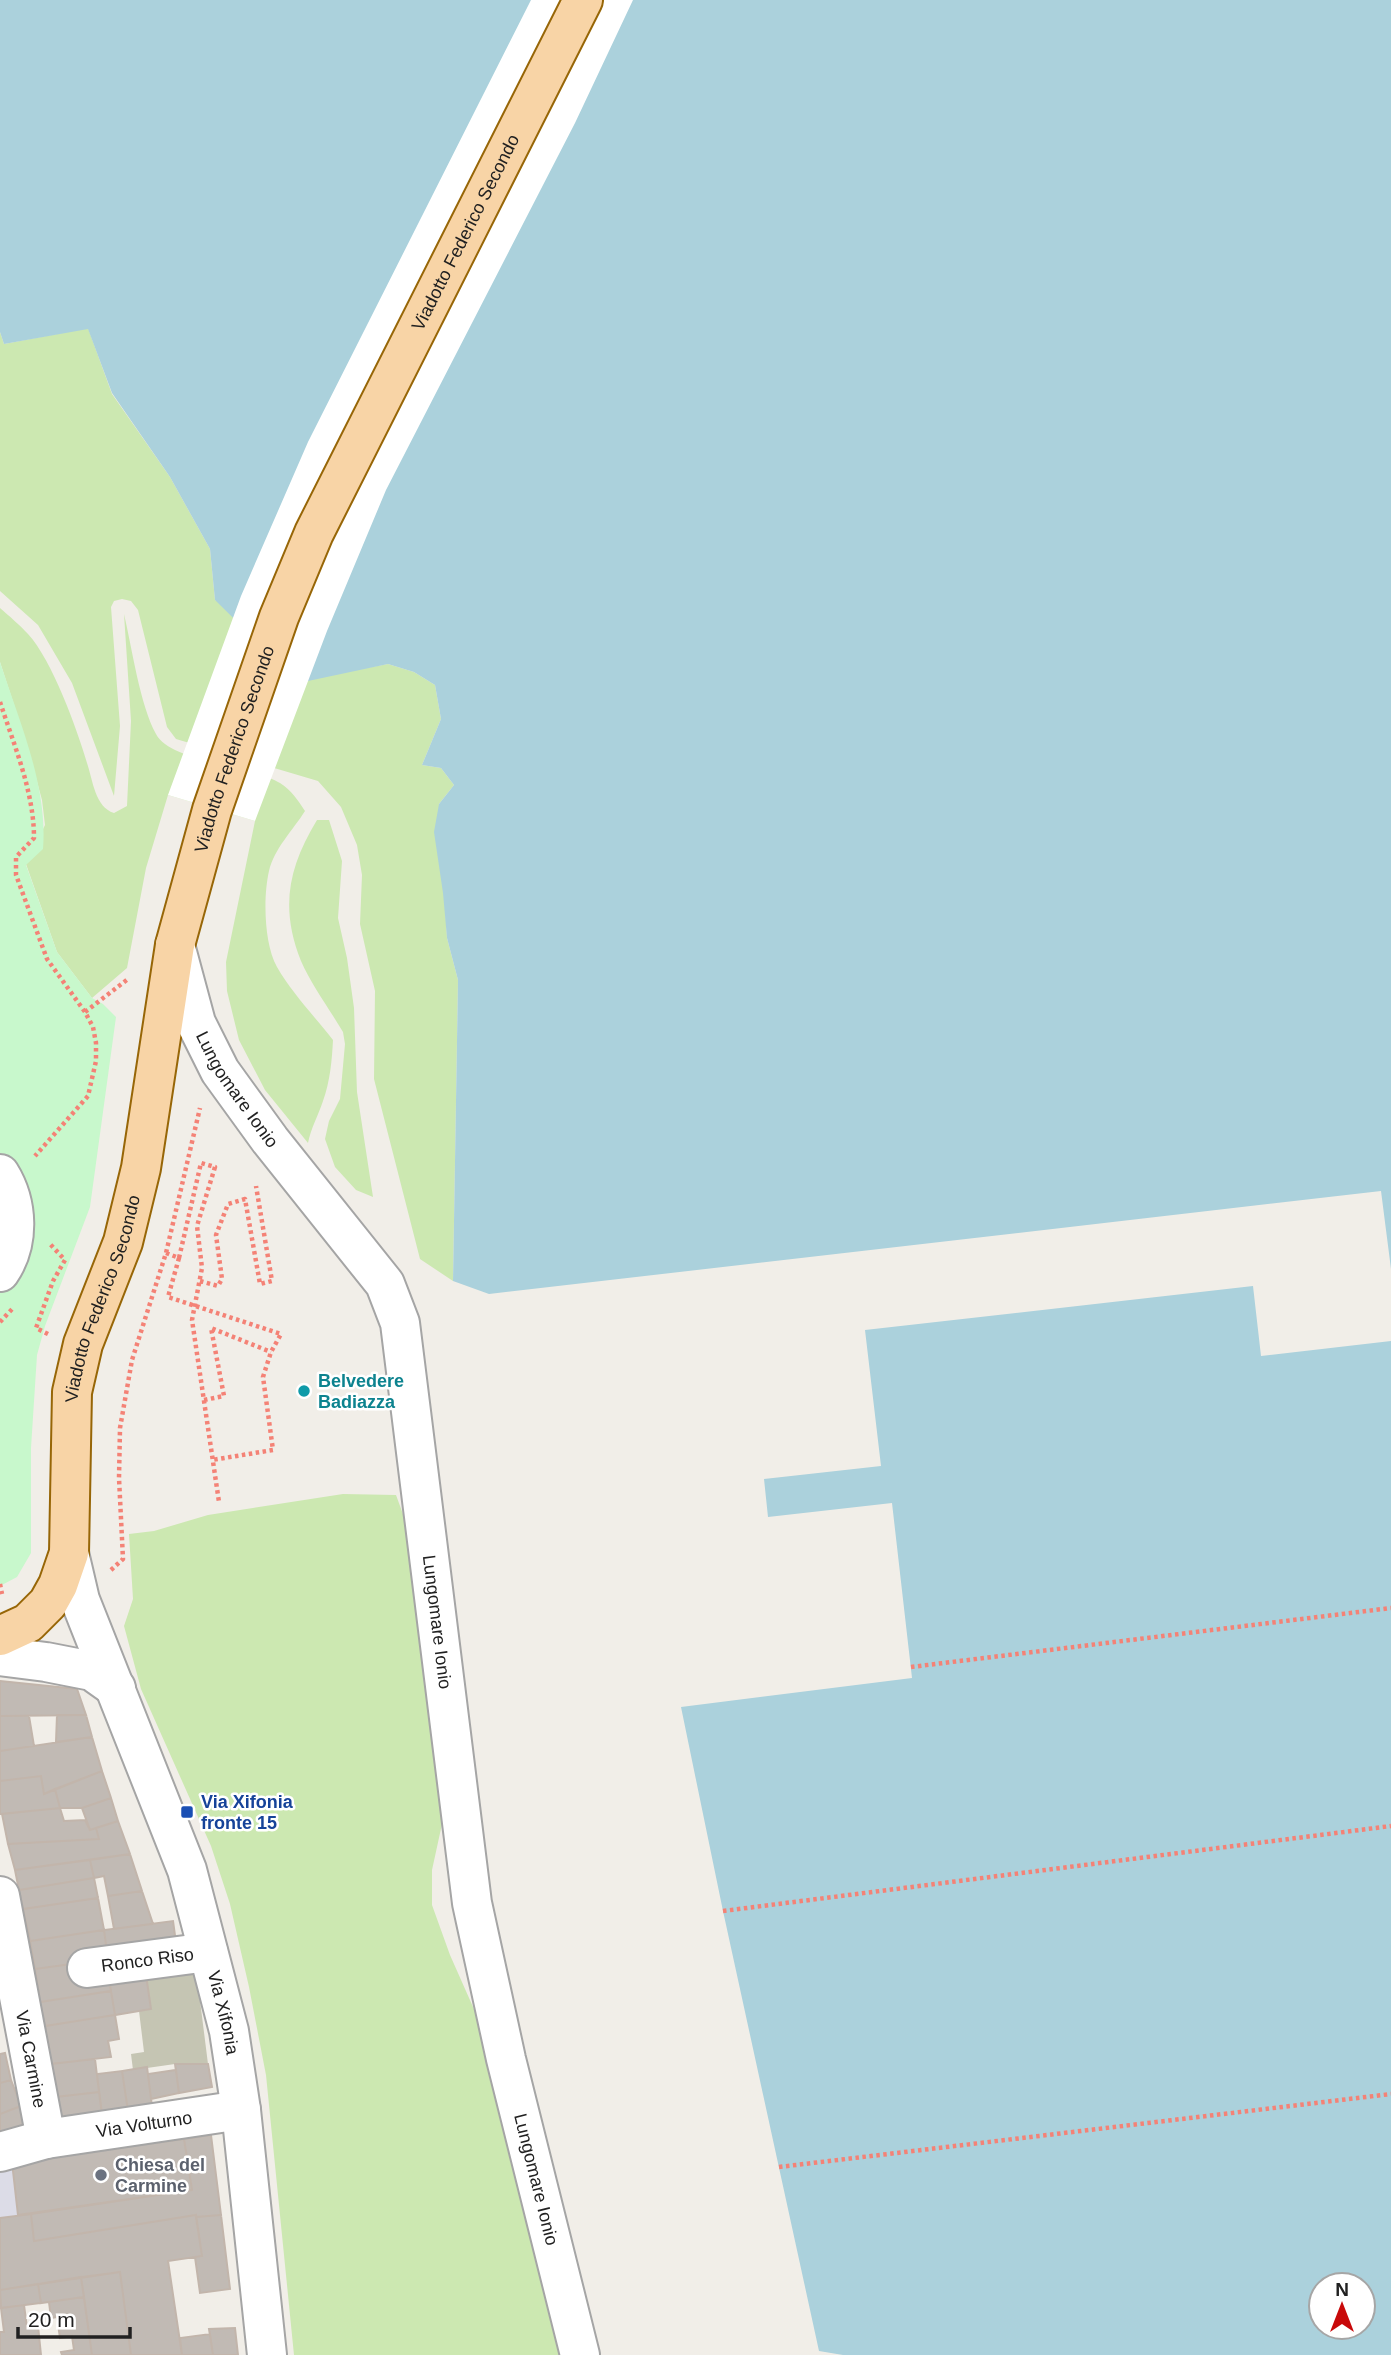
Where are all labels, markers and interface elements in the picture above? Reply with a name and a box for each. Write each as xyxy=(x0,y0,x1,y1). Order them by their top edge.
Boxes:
street label: Viadotto Federico Secondo xyxy=(408,131,523,334)
street label: Viadotto Federico Secondo xyxy=(191,643,278,855)
street label: Lungomare Ionio xyxy=(192,1028,282,1152)
street label: Viadotto Federico Secondo xyxy=(62,1193,144,1402)
place label: Belvedere Badiazza xyxy=(318,1371,404,1412)
marker: Belvedere Badiazza xyxy=(296,1383,312,1399)
street label: Lungomare Ionio xyxy=(419,1554,455,1690)
place label: Via Xifonia fronte 15 xyxy=(201,1792,294,1833)
marker: Via Xifonia fronte 15 xyxy=(179,1804,195,1820)
street label: Ronco Riso xyxy=(100,1944,195,1976)
street label: Via Xifonia xyxy=(204,1968,243,2057)
street label: Via Carmine xyxy=(12,2009,50,2109)
street label: Via Volturno xyxy=(95,2107,193,2141)
street label: Lungomare Ionio xyxy=(510,2111,562,2247)
place label: Chiesa del Carmine xyxy=(115,2155,205,2196)
marker: Chiesa del Carmine xyxy=(93,2167,109,2183)
north arrow xyxy=(1307,2271,1377,2341)
text: N xyxy=(1335,2279,1349,2300)
scale bar xyxy=(18,2296,130,2340)
text: 20 m xyxy=(28,2308,75,2331)

